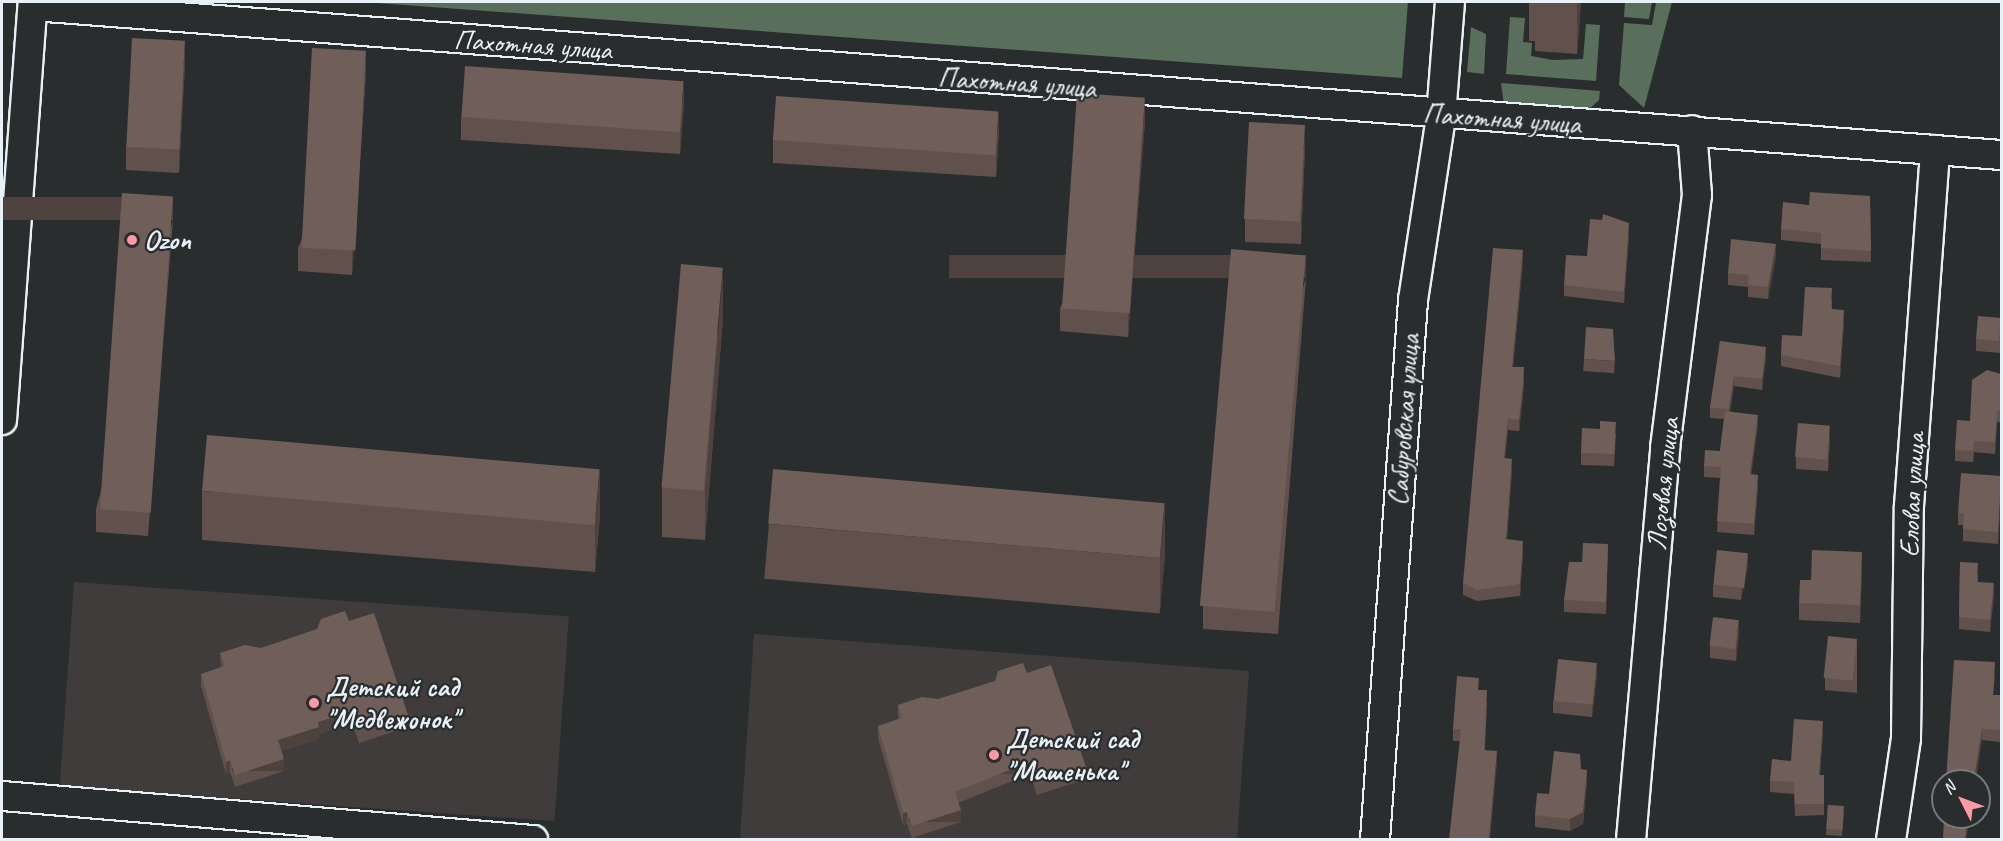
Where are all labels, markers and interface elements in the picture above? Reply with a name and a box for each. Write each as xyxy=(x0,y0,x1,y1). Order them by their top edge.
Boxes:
street label: Пахотная улица xyxy=(452,23,614,67)
street label: Пахотная улица xyxy=(936,61,1098,105)
street label: Пахотная улица xyxy=(1421,97,1583,141)
place label: Ozon xyxy=(144,223,191,257)
marker: Ozon xyxy=(125,233,139,247)
street label: Сабуровская улица xyxy=(1381,332,1427,508)
street label: Лозовая улица xyxy=(1639,415,1687,553)
street label: Еловая улица xyxy=(1892,432,1932,558)
place label: Детский сад "Медвежонок" xyxy=(326,670,459,736)
marker: Детский сад "Медвежонок" xyxy=(307,696,321,710)
place label: Детский сад "Машенька" xyxy=(1006,722,1139,788)
marker: Детский сад "Машенька" xyxy=(987,748,1001,762)
north arrow xyxy=(1931,769,1991,829)
text: N xyxy=(1938,778,1960,799)

